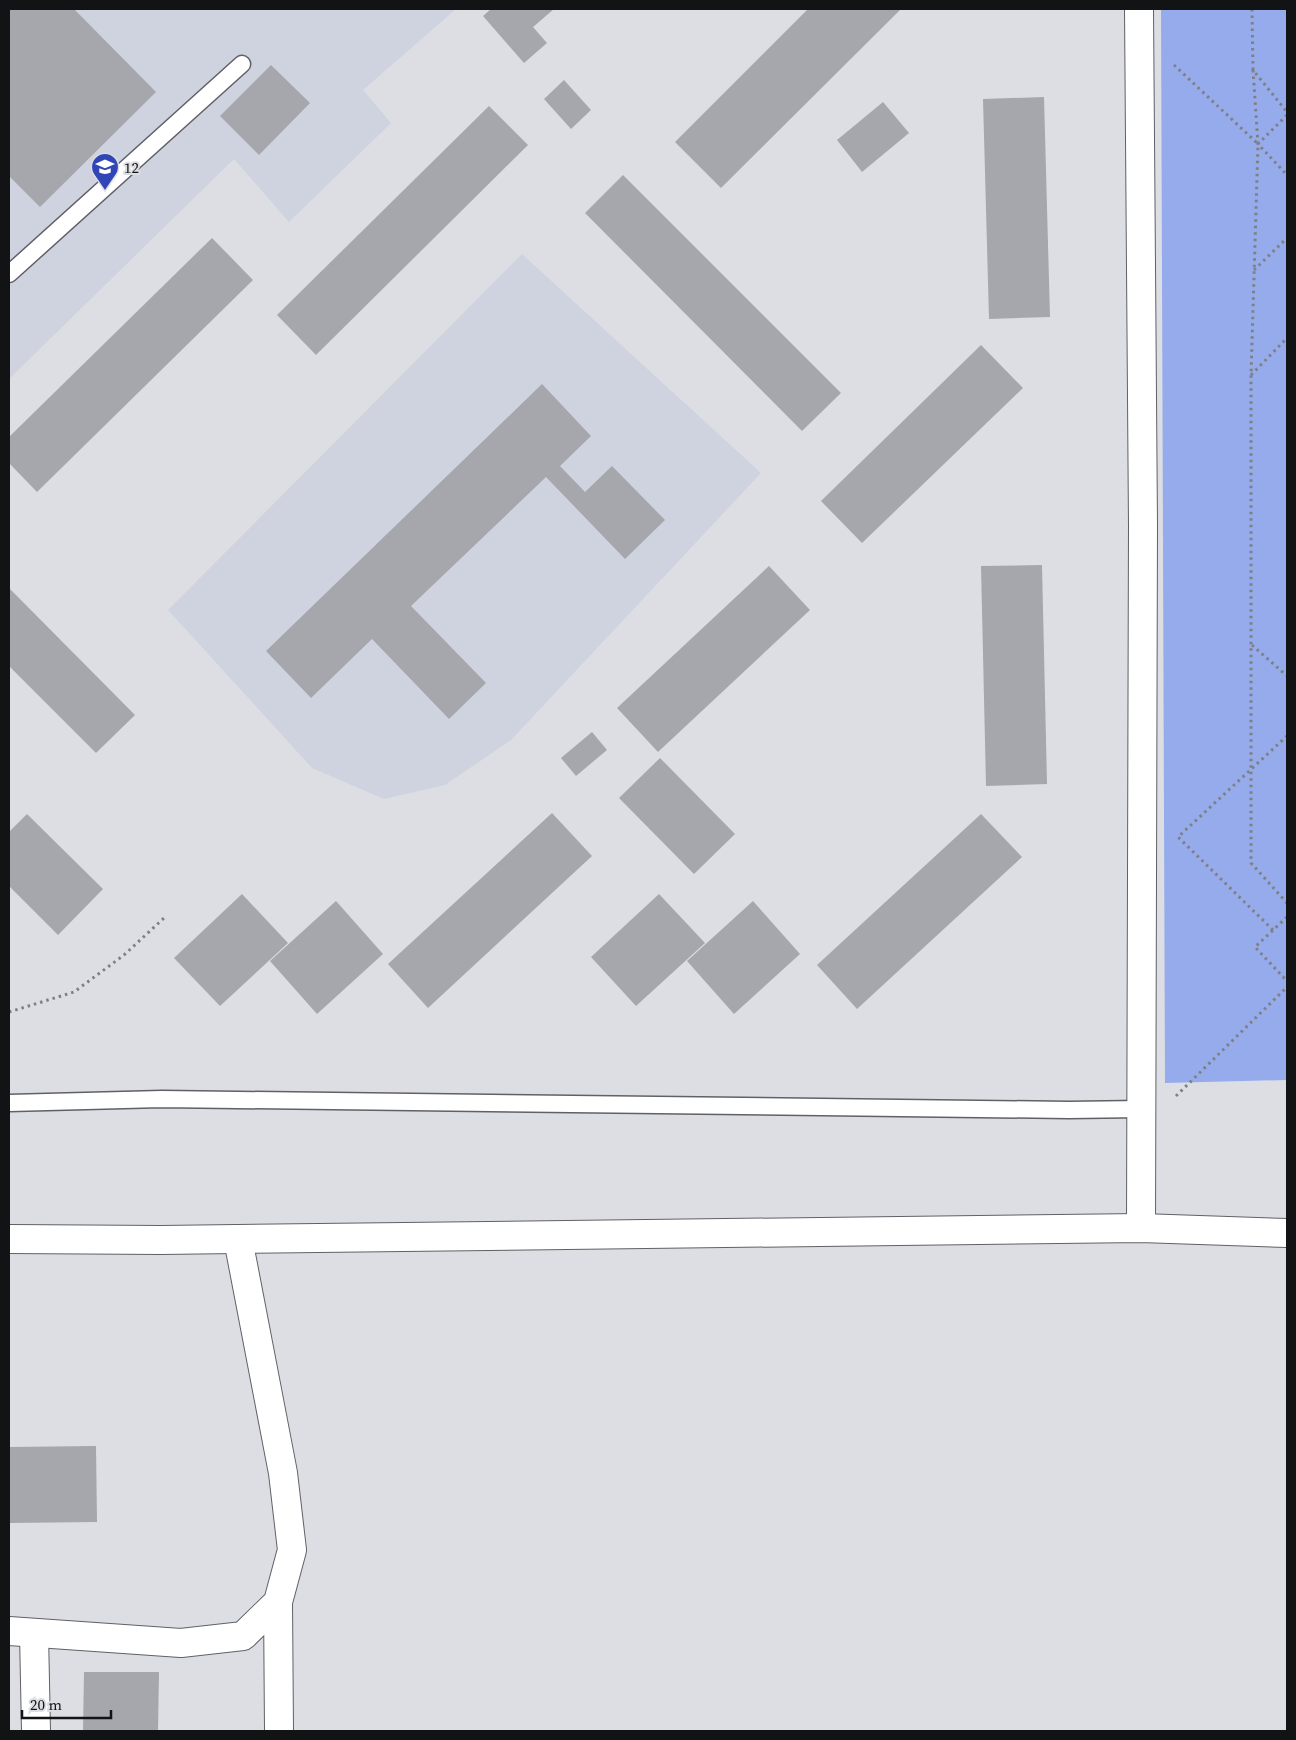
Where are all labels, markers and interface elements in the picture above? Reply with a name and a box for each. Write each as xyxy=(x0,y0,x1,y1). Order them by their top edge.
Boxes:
school or university icon: 12 xyxy=(90,152,120,191)
place label: 12 xyxy=(124,157,139,178)
scale bar xyxy=(22,1688,111,1720)
text: 20 m xyxy=(30,1694,62,1715)

